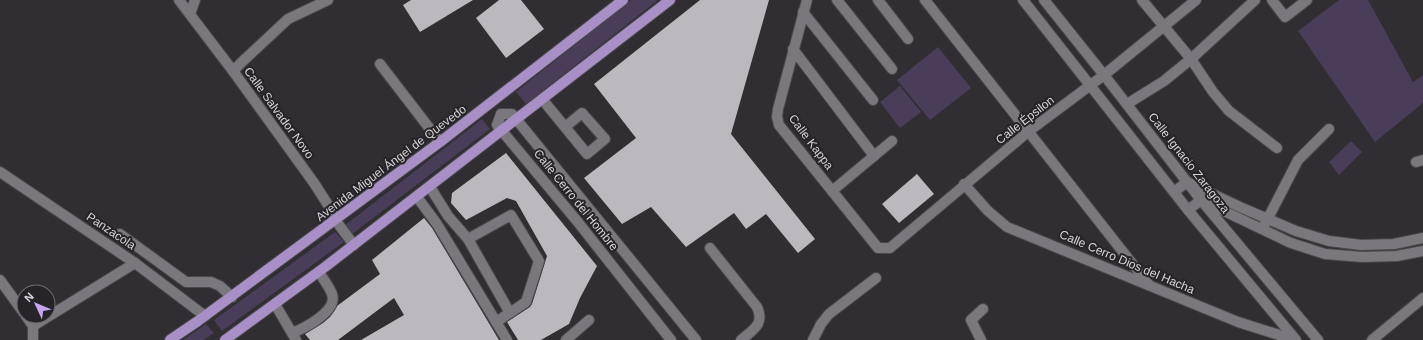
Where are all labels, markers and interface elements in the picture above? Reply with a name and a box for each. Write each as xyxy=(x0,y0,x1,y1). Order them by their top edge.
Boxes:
street label: Calle Salvador Novo xyxy=(241,65,317,162)
street label: Calle Épsilon xyxy=(992,92,1057,147)
street label: Avenida Miguel Ángel de Quevedo xyxy=(312,101,469,224)
street label: Calle Ignacio Zaragoza xyxy=(1145,110,1233,216)
street label: Calle Kappa xyxy=(786,112,836,173)
street label: Calle Cerro del Hombre xyxy=(531,147,621,254)
street label: Panzacola xyxy=(84,210,138,253)
street label: Calle Cerro Dios del Hacha xyxy=(1057,227,1197,297)
north arrow xyxy=(16,284,56,324)
text: N xyxy=(22,290,36,304)

